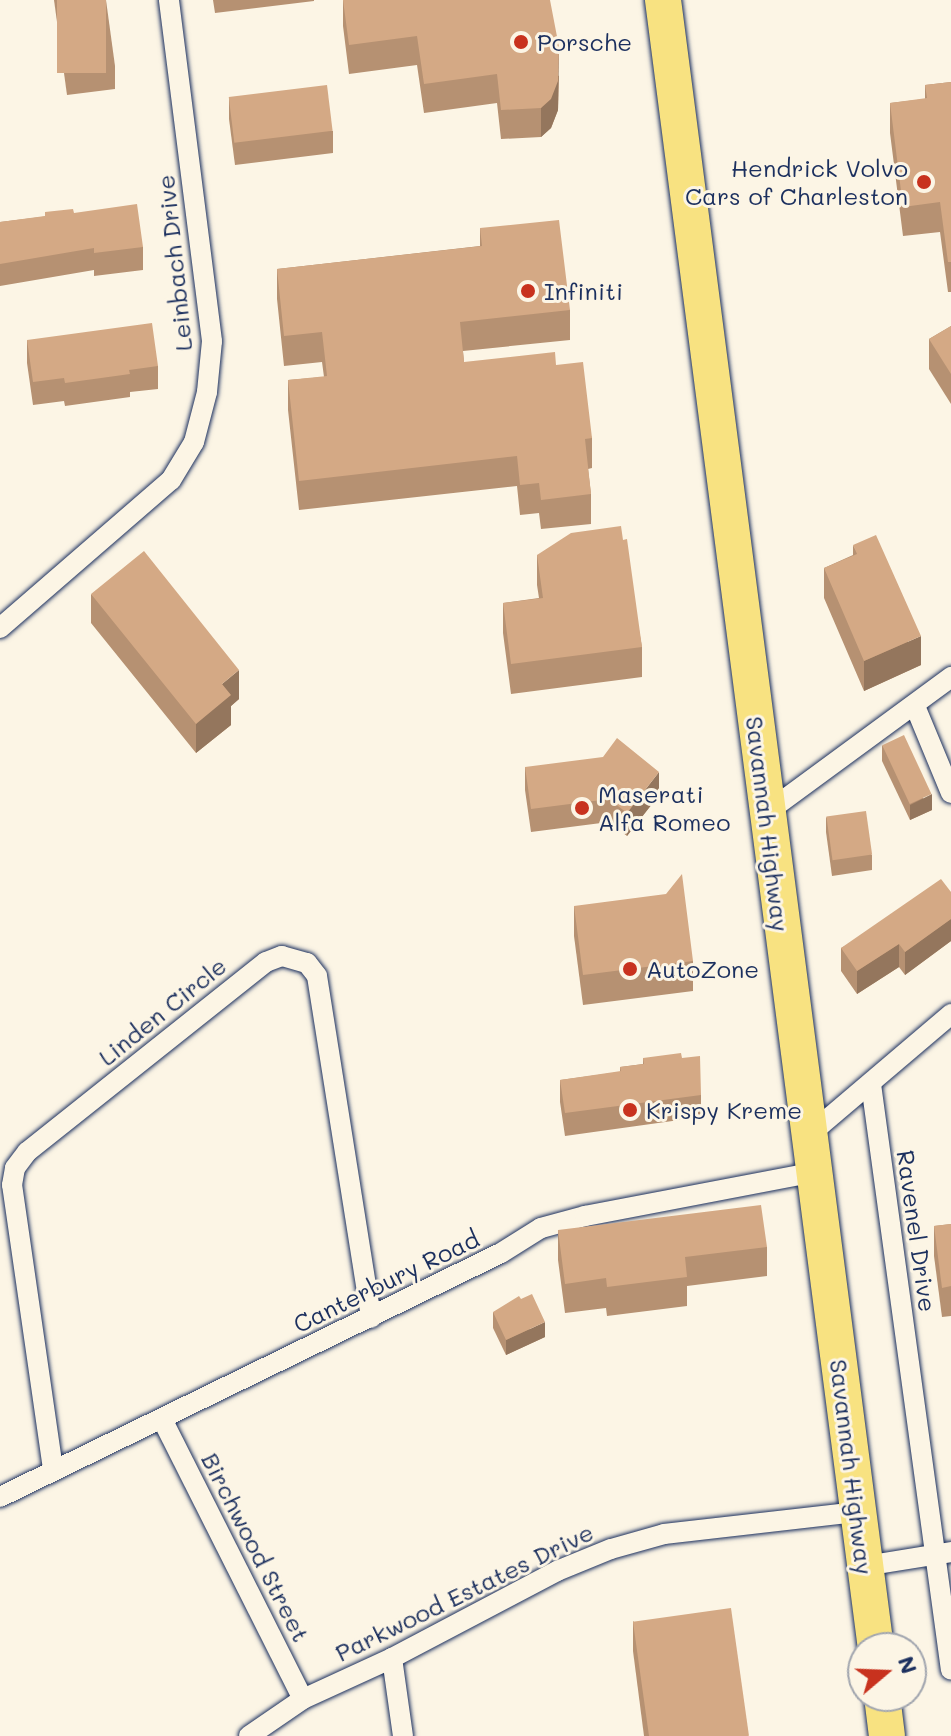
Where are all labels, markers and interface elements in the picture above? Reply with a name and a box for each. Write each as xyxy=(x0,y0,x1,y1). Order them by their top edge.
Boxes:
place label: Porsche xyxy=(537,28,632,56)
marker: Porsche xyxy=(512,33,530,51)
place label: Hendrick Volvo Cars of Charleston xyxy=(685,154,908,210)
street label: Leinbach Drive xyxy=(150,173,198,353)
marker: Hendrick Volvo Cars of Charleston xyxy=(915,173,933,191)
place label: Infiniti xyxy=(544,277,623,305)
marker: Infiniti xyxy=(519,282,537,300)
street label: Savannah Highway xyxy=(740,715,796,933)
place label: Maserati Alfa Romeo xyxy=(598,780,730,836)
marker: Maserati Alfa Romeo xyxy=(573,799,591,817)
street label: Linden Circle xyxy=(92,951,232,1071)
place label: AutoZone xyxy=(646,955,759,983)
marker: AutoZone xyxy=(621,960,639,978)
place label: Krispy Kreme xyxy=(646,1096,802,1124)
marker: Krispy Kreme xyxy=(621,1101,639,1119)
street label: Ravenel Drive xyxy=(891,1148,943,1314)
street label: Canterbury Road xyxy=(288,1223,484,1339)
street label: Savannah Highway xyxy=(824,1358,880,1576)
street label: Birchwood Street xyxy=(196,1448,316,1646)
street label: Parkwood Estates Drive xyxy=(330,1517,598,1667)
north arrow xyxy=(847,1632,927,1712)
text: N xyxy=(892,1652,925,1677)

